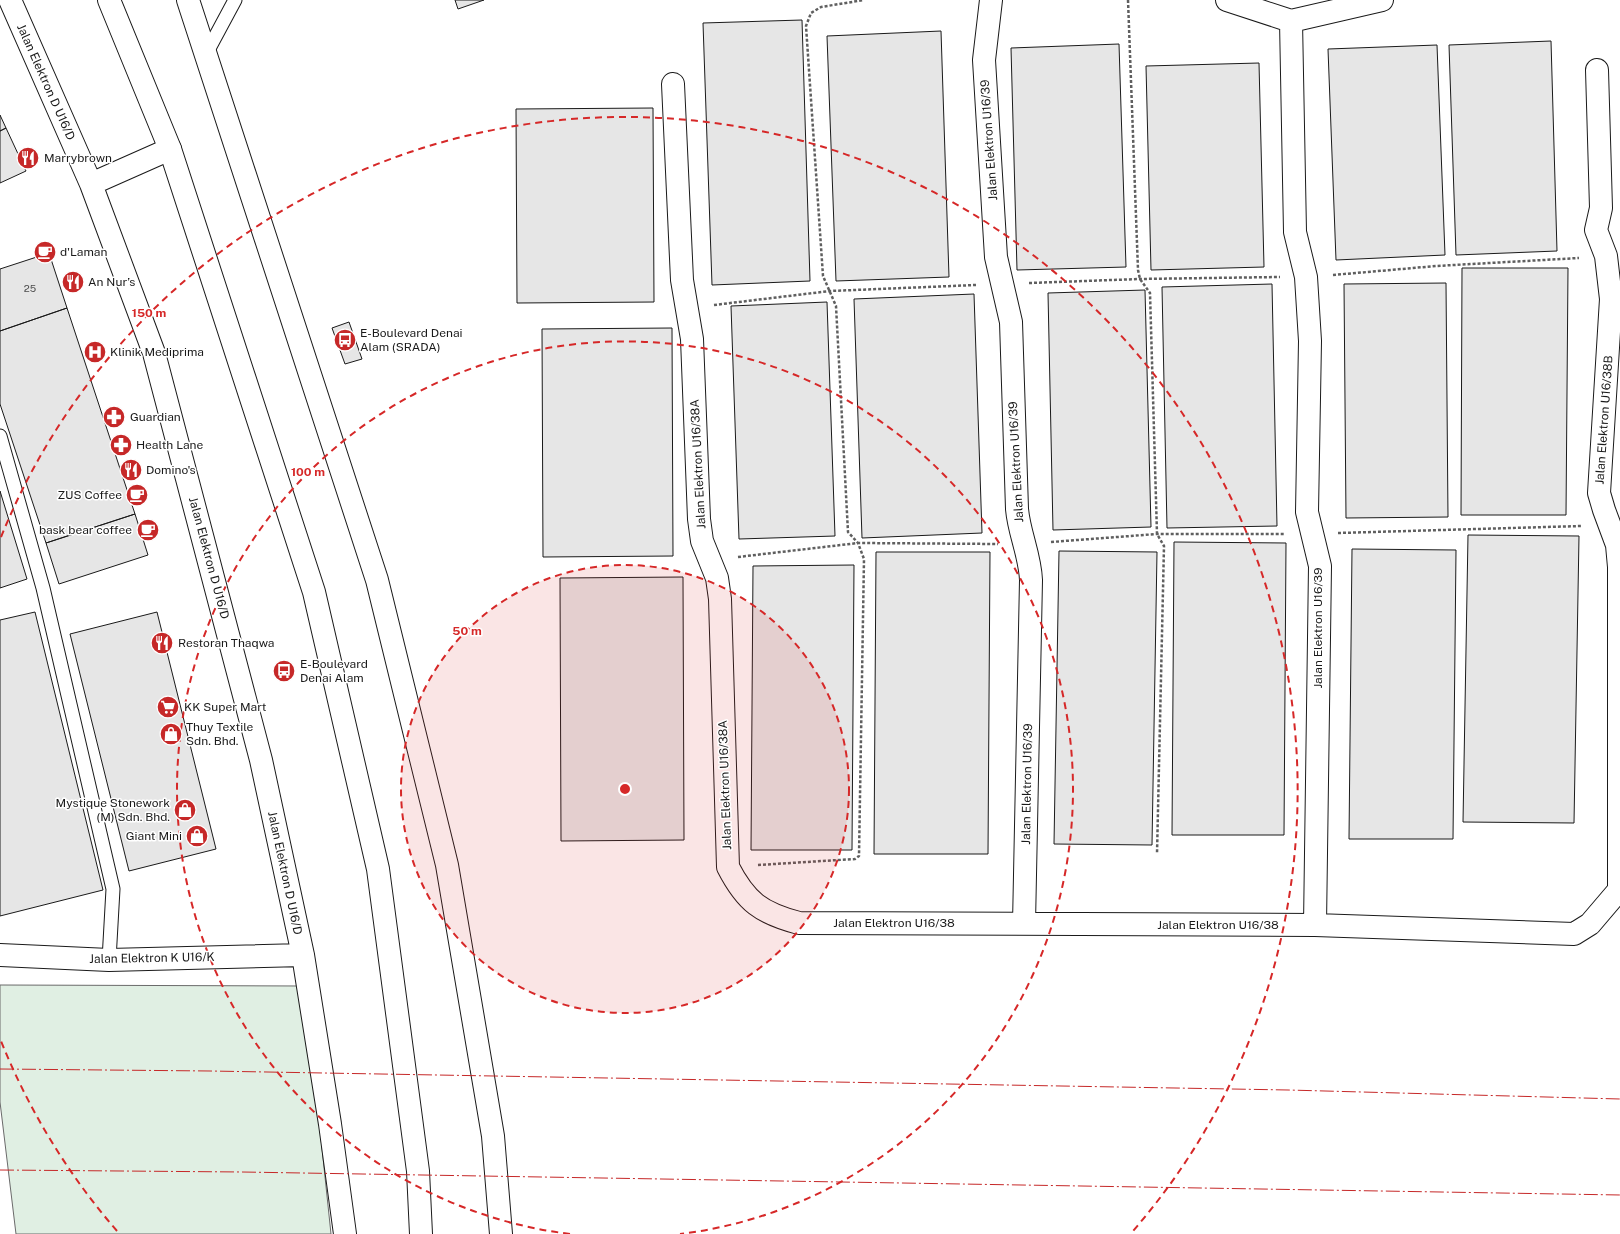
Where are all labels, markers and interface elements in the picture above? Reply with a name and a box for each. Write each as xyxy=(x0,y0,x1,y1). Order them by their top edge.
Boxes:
street label: Jalan Elektron D U16/D xyxy=(14,22,78,142)
street label: Jalan Elektron U16/39 xyxy=(978,79,1000,201)
restaurant icon: Marrybrown xyxy=(15,145,41,171)
place label: Marrybrown xyxy=(44,151,112,165)
cafe icon: d'Laman xyxy=(32,239,58,265)
place label: d'Laman xyxy=(60,245,107,259)
restaurant icon: An Nur’s xyxy=(60,269,86,295)
place label: An Nur’s xyxy=(88,275,135,289)
house number: 25 xyxy=(24,282,36,294)
text: 150 m xyxy=(132,306,166,320)
place label: E-Boulevard Denai Alam (SRADA) xyxy=(360,326,463,354)
bus stop icon: E-Boulevard Denai Alam (SRADA) xyxy=(332,327,358,353)
hospital icon: Klinik Mediprima xyxy=(82,339,108,365)
place label: Klinik Mediprima xyxy=(110,345,204,359)
street label: Jalan Elektron U16/38B xyxy=(1593,355,1615,485)
street label: Jalan Elektron U16/38A xyxy=(688,398,708,529)
street label: Jalan Elektron U16/39 xyxy=(1006,401,1026,523)
pharmacy icon: Guardian xyxy=(101,404,127,430)
place label: Guardian xyxy=(130,410,181,424)
pharmacy icon: Health Lane xyxy=(108,432,134,458)
place label: Health Lane xyxy=(136,438,203,452)
restaurant icon: Domino's xyxy=(118,457,144,483)
place label: Domino's xyxy=(146,463,196,477)
text: 100 m xyxy=(291,465,325,479)
cafe icon: ZUS Coffee xyxy=(124,482,150,508)
place label: ZUS Coffee xyxy=(57,488,122,502)
street label: Jalan Elektron D U16/D xyxy=(186,495,232,621)
cafe icon: bask bear coffee xyxy=(135,517,161,543)
place label: bask bear coffee xyxy=(39,523,132,537)
street label: Jalan Elektron U16/39 xyxy=(1311,567,1325,689)
text: 50 m xyxy=(452,624,482,638)
restaurant icon: Restoran Thaqwa xyxy=(149,630,175,656)
place label: Restoran Thaqwa xyxy=(178,636,275,650)
place label: E-Boulevard Denai Alam xyxy=(300,657,368,685)
bus stop icon: E-Boulevard Denai Alam xyxy=(271,658,297,684)
supermarket icon: KK Super Mart xyxy=(155,694,181,720)
place label: KK Super Mart xyxy=(184,700,267,714)
street label: Jalan Elektron U16/38A xyxy=(716,719,734,850)
place label: Thuy Textile Sdn. Bhd. xyxy=(186,720,254,748)
shop icon: Thuy Textile Sdn. Bhd. xyxy=(158,721,184,747)
street label: Jalan Elektron U16/39 xyxy=(1019,723,1035,845)
centre of rings xyxy=(618,782,632,796)
place label: Mystique Stonework (M) Sdn. Bhd. xyxy=(56,796,170,824)
shop icon: Mystique Stonework (M) Sdn. Bhd. xyxy=(172,797,198,823)
street label: Jalan Elektron D U16/D xyxy=(265,810,305,936)
shop icon: Giant Mini xyxy=(184,823,210,849)
place label: Giant Mini xyxy=(126,829,182,843)
street label: Jalan Elektron U16/38 xyxy=(833,916,955,930)
street label: Jalan Elektron U16/38 xyxy=(1157,918,1279,932)
street label: Jalan Elektron K U16/K xyxy=(89,950,215,966)

